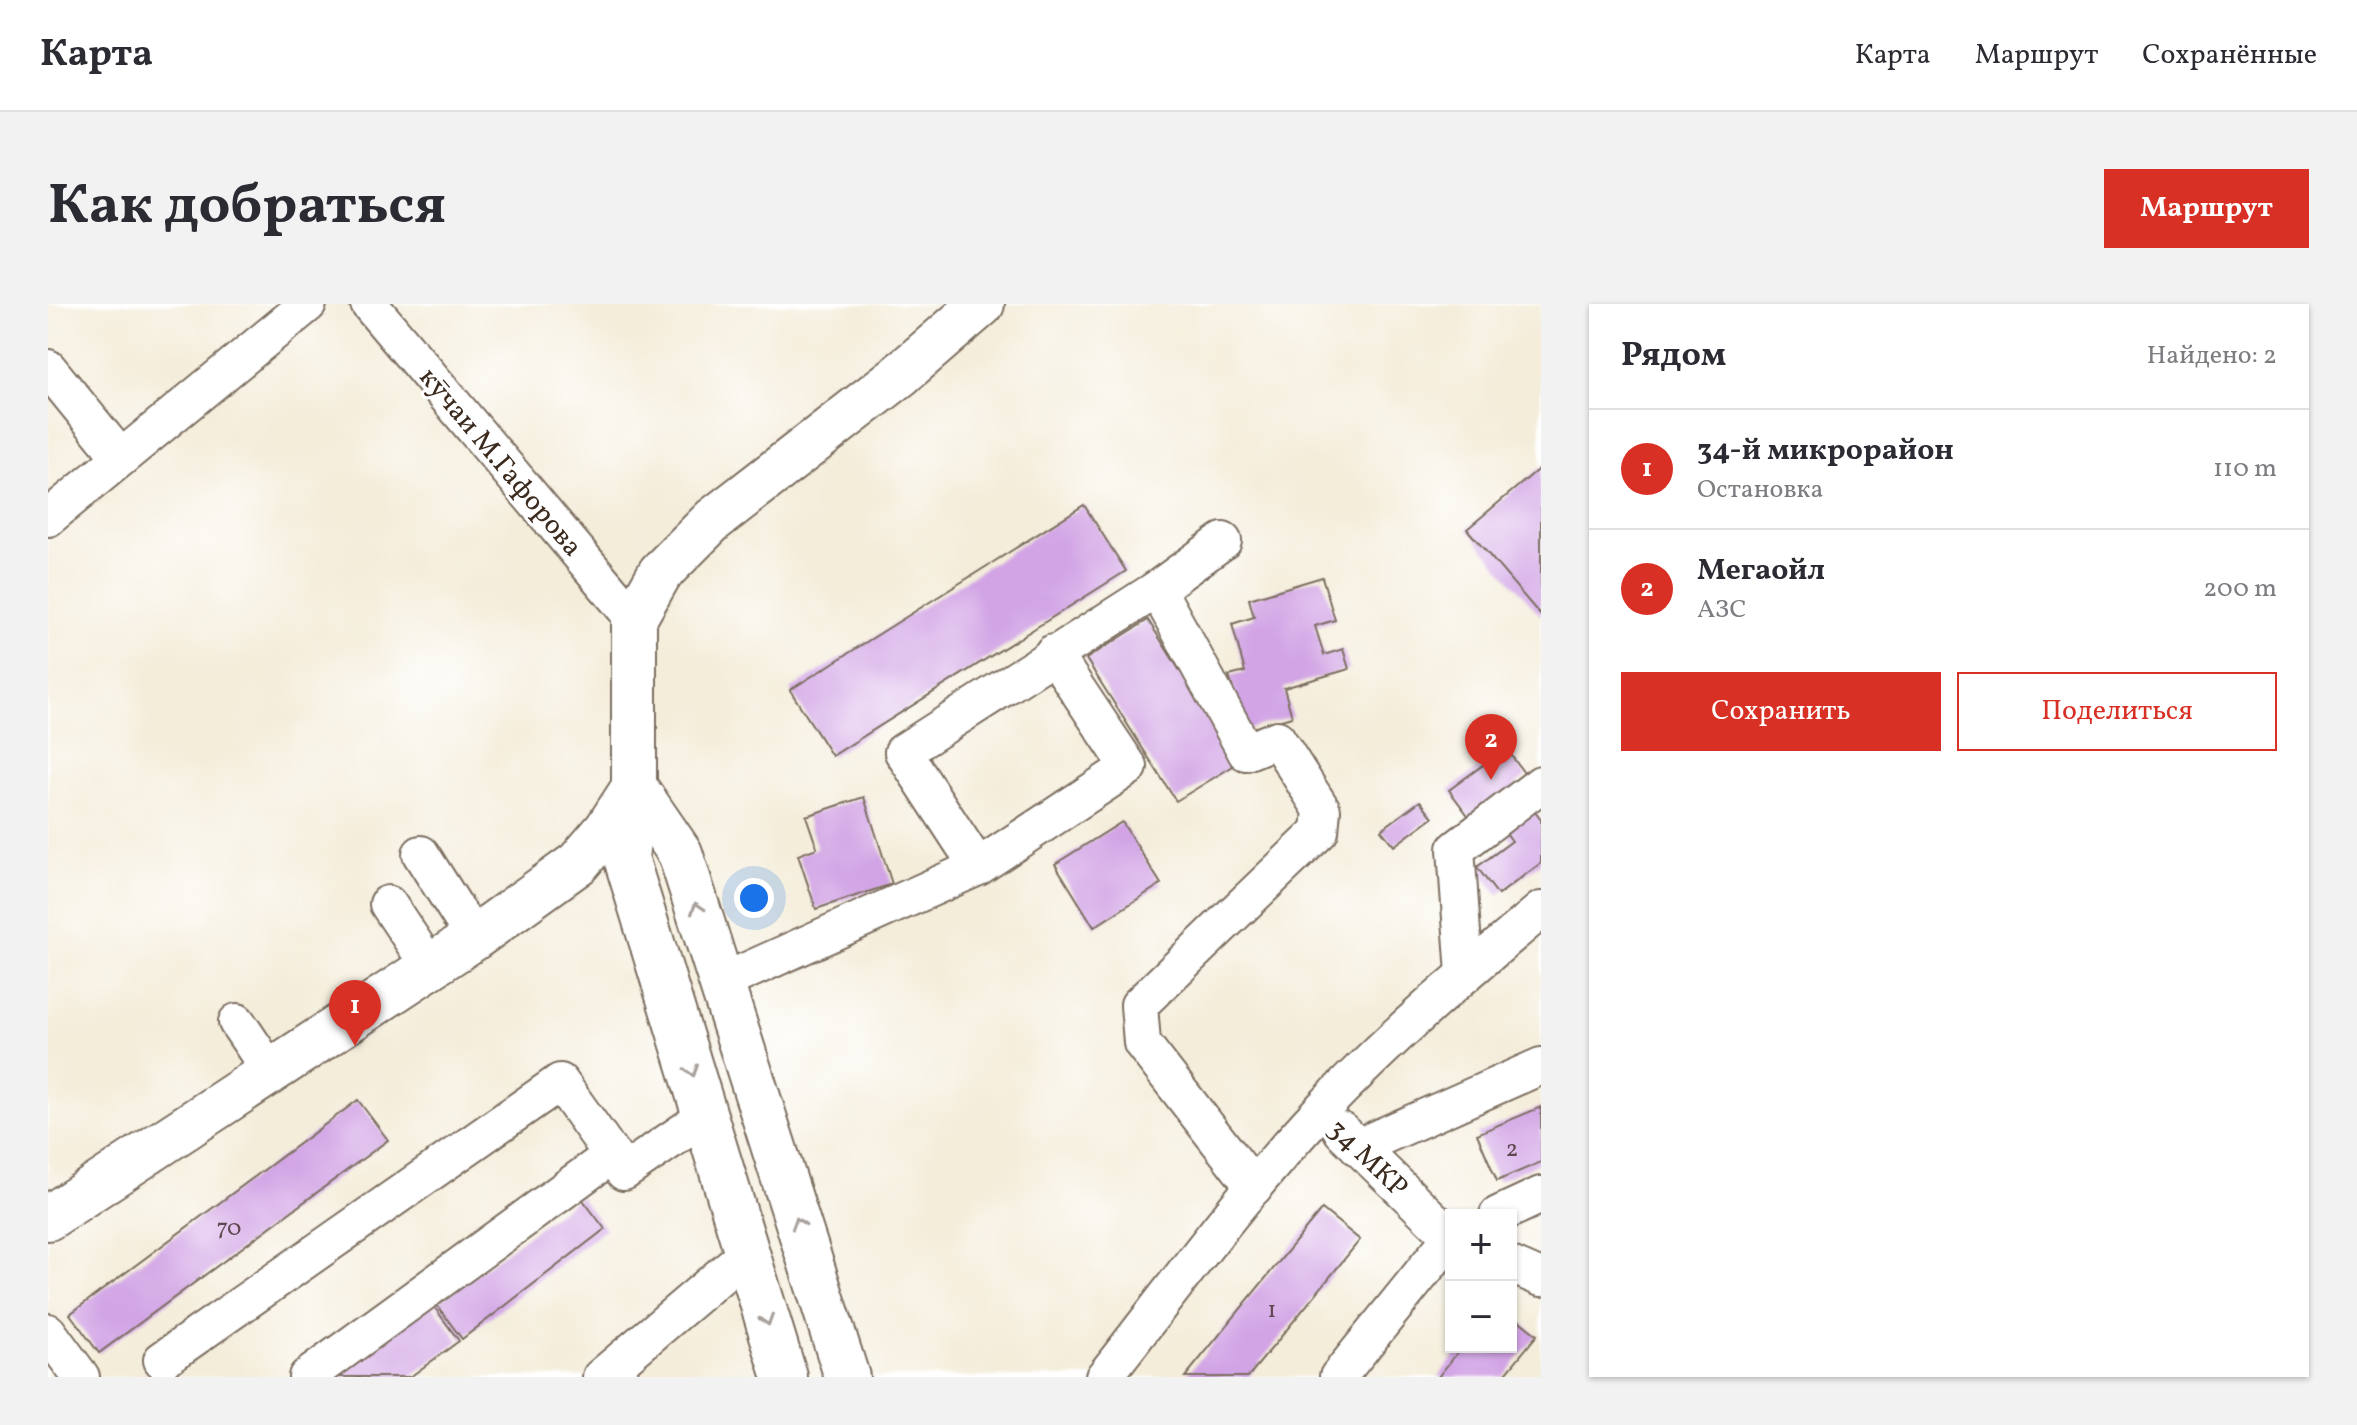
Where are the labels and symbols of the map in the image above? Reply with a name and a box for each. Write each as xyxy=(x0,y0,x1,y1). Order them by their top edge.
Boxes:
street label: кӯчаи М.Гафорова xyxy=(409,360,591,566)
pin: 2 xyxy=(1465,714,1517,780)
your location xyxy=(734,878,774,918)
one-way arrow xyxy=(691,902,707,916)
pin: 1 xyxy=(329,980,381,1046)
one-way arrow xyxy=(682,1064,698,1078)
street label: 34 МКР xyxy=(1318,1111,1416,1207)
house number: 2 xyxy=(1506,1133,1518,1167)
house number: 70 xyxy=(216,1212,242,1246)
one-way arrow xyxy=(791,1216,807,1230)
house number: 1 xyxy=(1267,1294,1277,1328)
one-way arrow xyxy=(758,1313,774,1327)

